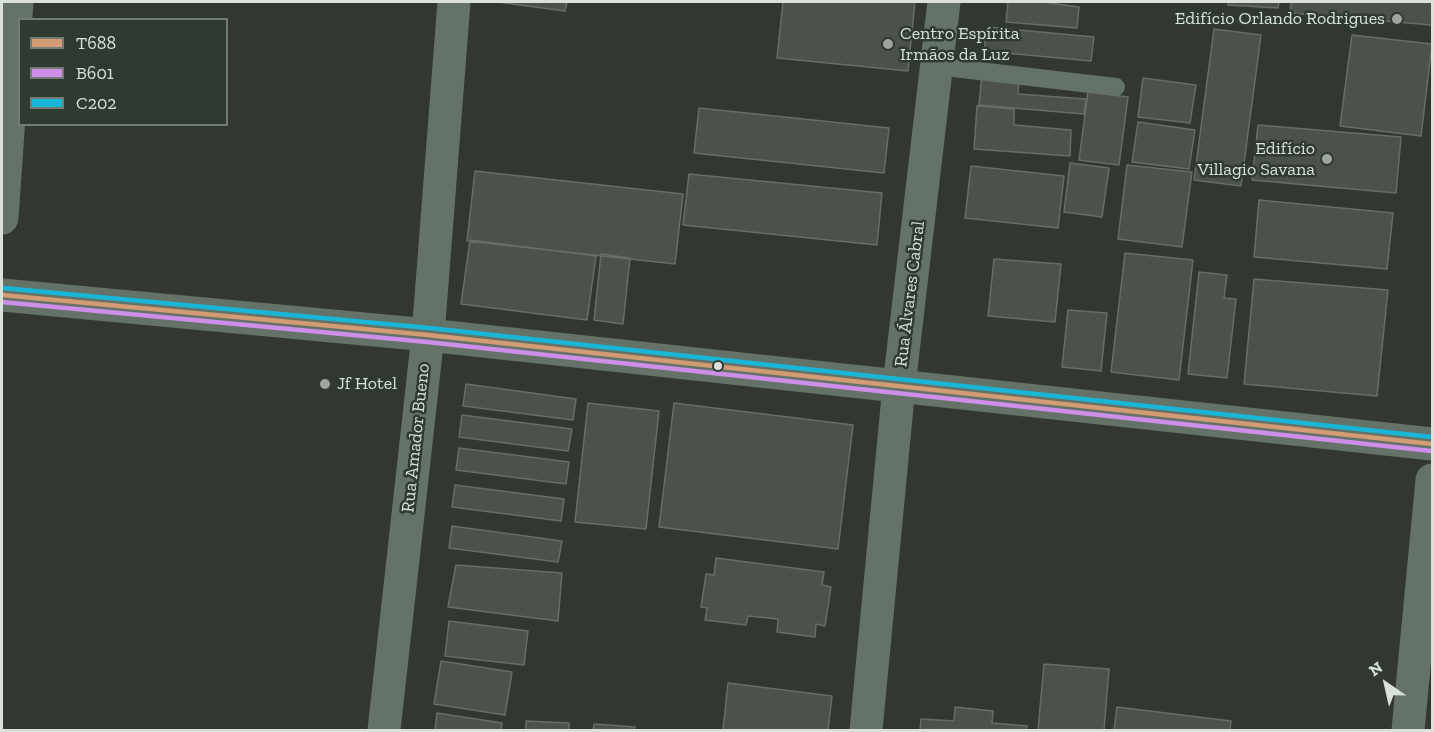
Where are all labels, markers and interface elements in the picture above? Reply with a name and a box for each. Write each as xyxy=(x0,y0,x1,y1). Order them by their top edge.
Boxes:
place label: Edifício Orlando Rodrigues xyxy=(1175,8,1385,30)
marker: Edifício Orlando Rodrigues xyxy=(1390,12,1404,26)
legend xyxy=(18,18,228,126)
place label: Centro Espírita Irmãos da Luz xyxy=(900,23,1019,66)
text: T688 xyxy=(76,32,116,54)
marker: Centro Espírita Irmãos da Luz xyxy=(881,37,895,51)
text: B601 xyxy=(76,62,114,84)
text: C202 xyxy=(76,92,117,114)
place label: Edifício Villagio Savana xyxy=(1197,138,1315,180)
marker: Edifício Villagio Savana xyxy=(1320,152,1334,166)
street label: Rua Álvares Cabral xyxy=(890,220,930,368)
unlabelled marker xyxy=(712,360,724,372)
street label: Rua Amador Bueno xyxy=(397,362,435,514)
place label: Jf Hotel xyxy=(337,373,397,395)
marker: Jf Hotel xyxy=(318,377,332,391)
north arrow xyxy=(1356,654,1416,714)
text: N xyxy=(1365,657,1386,680)

